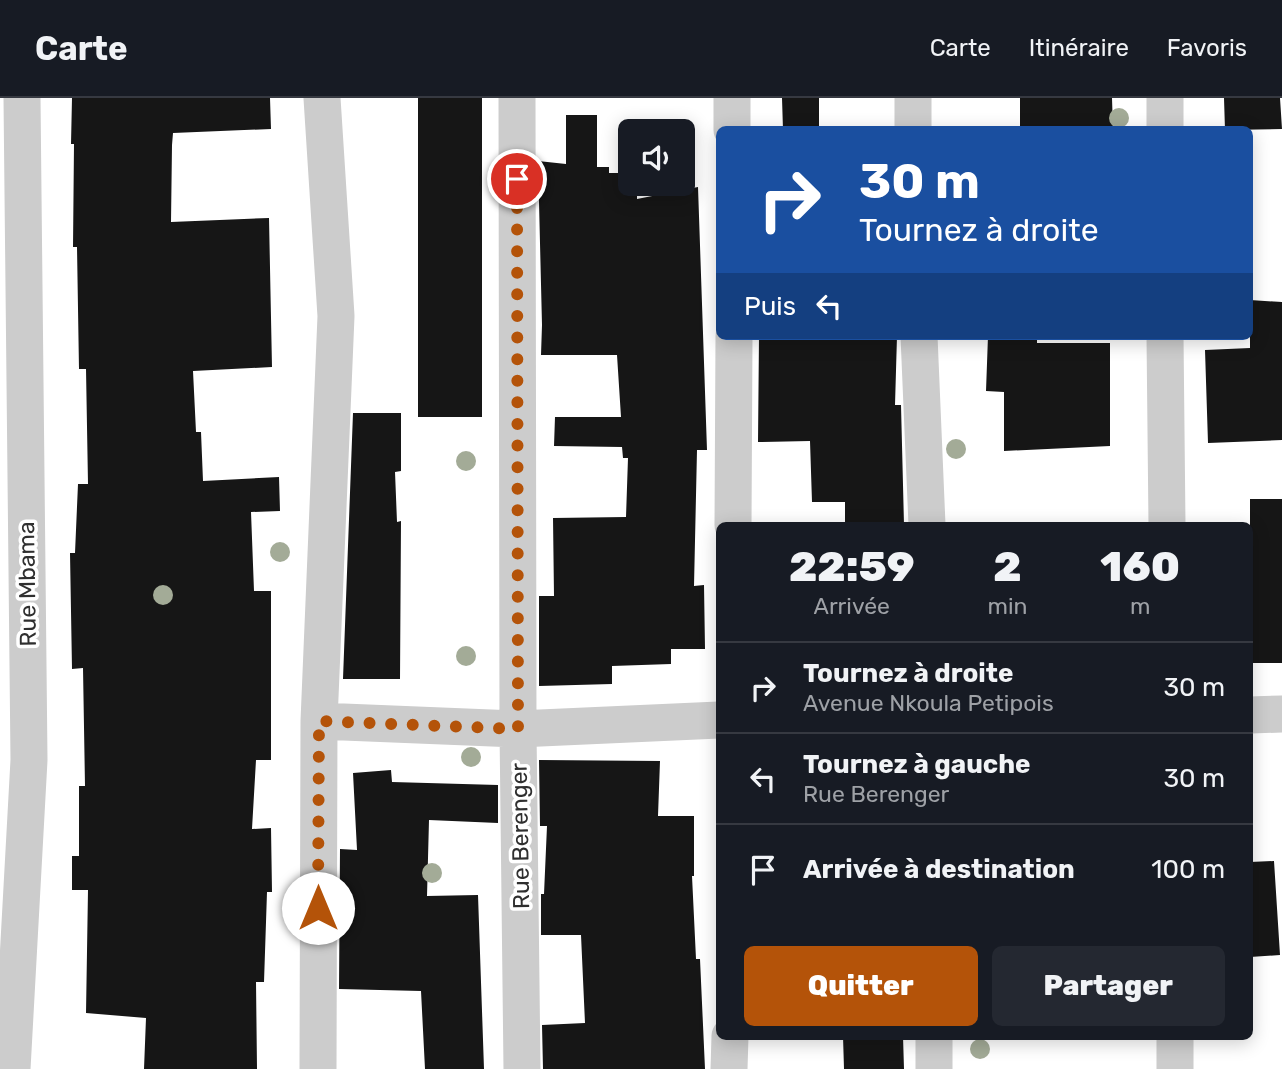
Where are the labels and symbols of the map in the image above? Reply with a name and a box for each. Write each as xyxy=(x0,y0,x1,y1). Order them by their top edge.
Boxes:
pin xyxy=(487,149,547,209)
street label: Rue Mbama xyxy=(12,521,42,647)
street label: Rue Berenger xyxy=(505,762,535,909)
position arrow xyxy=(281,871,355,945)

